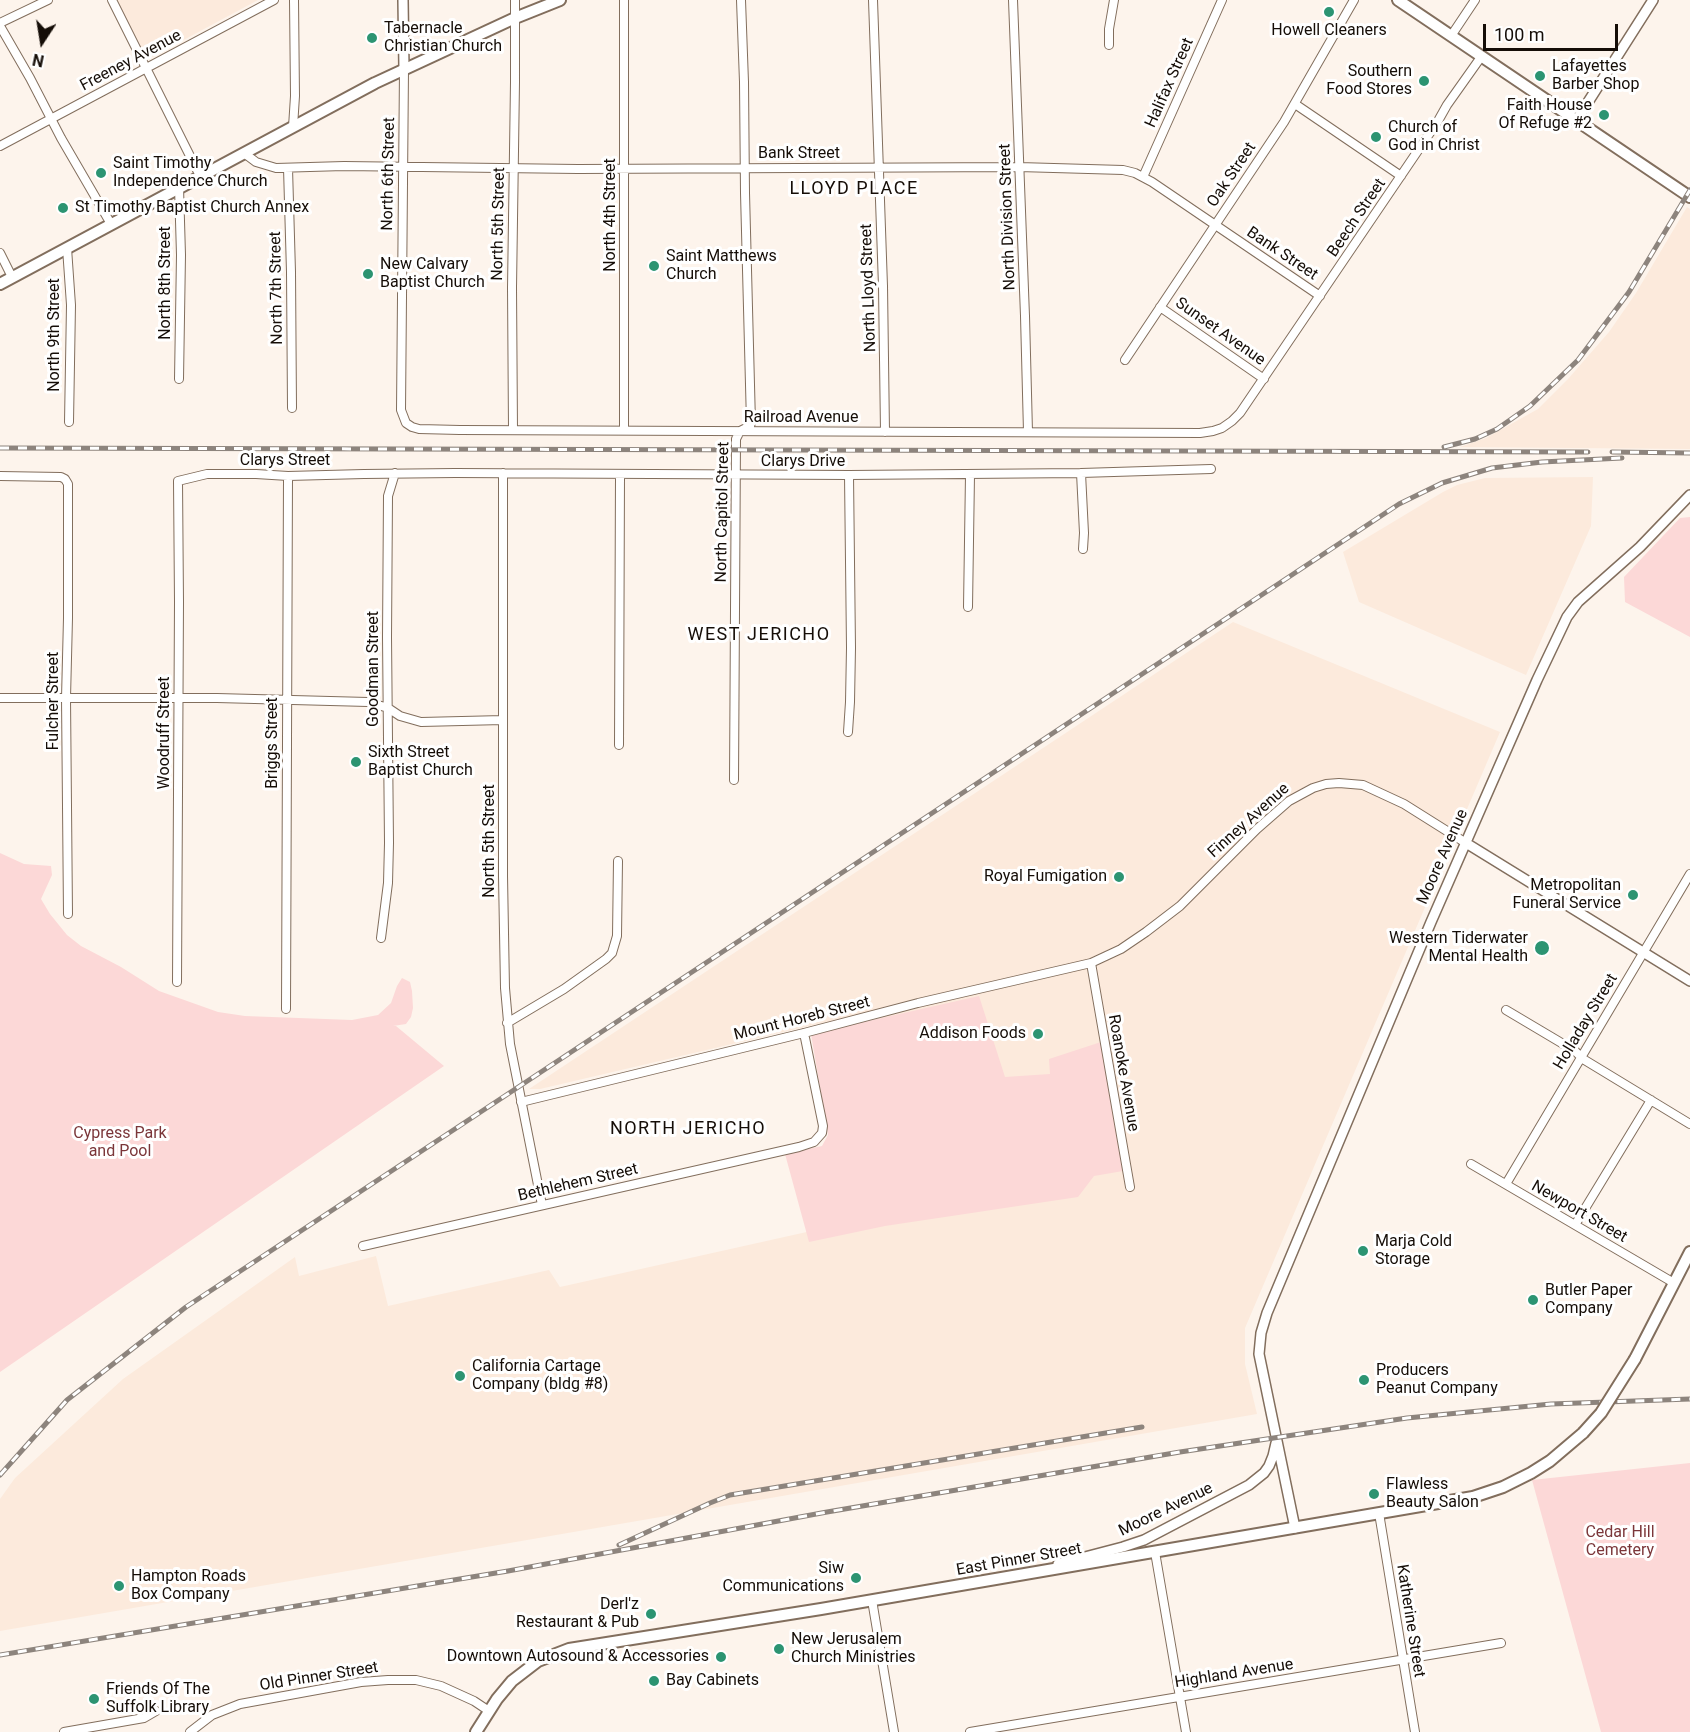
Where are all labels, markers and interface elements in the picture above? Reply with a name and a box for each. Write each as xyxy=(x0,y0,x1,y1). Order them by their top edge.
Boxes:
marker: Howell Cleaners xyxy=(1322,5,1336,19)
north arrow xyxy=(12,12,72,72)
scale bar xyxy=(1486,12,1621,50)
place label: Tabernacle Christian Church xyxy=(384,19,502,57)
place label: Howell Cleaners xyxy=(1271,21,1387,41)
text: 100 m xyxy=(1494,24,1545,45)
street label: Freeney Avenue xyxy=(77,26,185,96)
marker: Tabernacle Christian Church xyxy=(365,31,379,45)
street label: Halifax Street xyxy=(1142,35,1198,131)
text: N xyxy=(31,50,46,71)
place label: Lafayettes Barber Shop xyxy=(1552,57,1639,95)
place label: Southern Food Stores xyxy=(1326,62,1412,100)
marker: Lafayettes Barber Shop xyxy=(1533,69,1547,83)
marker: Southern Food Stores xyxy=(1417,74,1431,88)
place label: Faith House Of Refuge #2 xyxy=(1498,96,1592,134)
marker: Faith House Of Refuge #2 xyxy=(1597,108,1611,122)
street label: North 6th Street xyxy=(378,117,400,231)
place label: Church of God in Christ xyxy=(1388,118,1480,156)
marker: Church of God in Christ xyxy=(1369,130,1383,144)
street label: Oak Street xyxy=(1203,139,1261,211)
street label: North Division Street xyxy=(996,143,1020,291)
street label: Bank Street xyxy=(758,144,840,164)
place label: Saint Timothy Independence Church xyxy=(113,154,268,192)
street label: North 4th Street xyxy=(601,158,621,272)
marker: Saint Timothy Independence Church xyxy=(94,166,108,180)
street label: North 5th Street xyxy=(488,167,510,281)
street label: Beech Street xyxy=(1324,175,1390,261)
district label: LLOYD PLACE xyxy=(789,178,919,200)
place label: St Timothy Baptist Church Annex xyxy=(75,198,309,218)
marker: St Timothy Baptist Church Annex xyxy=(56,201,70,215)
street label: North Lloyd Street xyxy=(857,223,881,353)
street label: Bank Street xyxy=(1243,223,1321,285)
street label: North 8th Street xyxy=(156,226,176,340)
street label: North 7th Street xyxy=(266,231,288,345)
place label: Saint Matthews Church xyxy=(666,247,777,285)
place label: New Calvary Baptist Church xyxy=(380,255,485,293)
marker: Saint Matthews Church xyxy=(647,259,661,273)
marker: New Calvary Baptist Church xyxy=(361,267,375,281)
street label: North 9th Street xyxy=(45,278,65,392)
street label: Sunset Avenue xyxy=(1171,294,1269,370)
street label: Railroad Avenue xyxy=(744,408,858,428)
street label: North Capitol Street xyxy=(712,442,734,582)
street label: Clarys Street xyxy=(240,451,330,471)
street label: Clarys Drive xyxy=(761,452,845,472)
street label: Goodman Street xyxy=(364,611,384,727)
district label: WEST JERICHO xyxy=(687,624,831,646)
street label: Fulcher Street xyxy=(44,652,64,750)
street label: Woodruff Street xyxy=(155,677,175,789)
street label: Briggs Street xyxy=(263,697,283,789)
place label: Sixth Street Baptist Church xyxy=(368,743,473,781)
marker: Sixth Street Baptist Church xyxy=(349,755,363,769)
street label: Finney Avenue xyxy=(1204,780,1294,862)
street label: North 5th Street xyxy=(480,784,500,898)
street label: Moore Avenue xyxy=(1413,806,1473,908)
place label: Royal Fumigation xyxy=(984,867,1107,887)
marker: Royal Fumigation xyxy=(1112,870,1126,884)
place label: Metropolitan Funeral Service xyxy=(1512,876,1621,914)
marker: Metropolitan Funeral Service xyxy=(1626,888,1640,902)
place label: Western Tiderwater Mental Health xyxy=(1389,929,1528,967)
marker: Western Tiderwater Mental Health xyxy=(1533,939,1551,957)
street label: Holladay Street xyxy=(1550,971,1622,1073)
street label: Mount Horeb Street xyxy=(732,993,872,1045)
street label: Roanoke Avenue xyxy=(1103,1013,1143,1133)
place label: Addison Foods xyxy=(919,1024,1026,1044)
marker: Addison Foods xyxy=(1031,1027,1045,1041)
district label: NORTH JERICHO xyxy=(610,1118,766,1140)
park label: Cypress Park and Pool xyxy=(73,1124,167,1162)
street label: Bethlehem Street xyxy=(516,1160,640,1206)
street label: Newport Street xyxy=(1528,1177,1630,1247)
place label: Marja Cold Storage xyxy=(1375,1232,1452,1270)
marker: Marja Cold Storage xyxy=(1356,1244,1370,1258)
place label: Butler Paper Company xyxy=(1545,1281,1632,1319)
marker: Butler Paper Company xyxy=(1526,1293,1540,1307)
place label: California Cartage Company (bldg #8) xyxy=(472,1357,608,1395)
place label: Producers Peanut Company xyxy=(1376,1361,1498,1399)
marker: California Cartage Company (bldg #8) xyxy=(453,1369,467,1383)
marker: Producers Peanut Company xyxy=(1357,1373,1371,1387)
place label: Flawless Beauty Salon xyxy=(1386,1475,1479,1513)
street label: Moore Avenue xyxy=(1116,1479,1216,1541)
marker: Flawless Beauty Salon xyxy=(1367,1487,1381,1501)
park label: Cedar Hill Cemetery xyxy=(1585,1523,1655,1561)
street label: East Pinner Street xyxy=(955,1540,1083,1580)
place label: Siw Communications xyxy=(722,1559,844,1597)
street label: Katherine Street xyxy=(1392,1563,1428,1679)
place label: Hampton Roads Box Company xyxy=(131,1567,246,1605)
marker: Siw Communications xyxy=(849,1571,863,1585)
marker: Hampton Roads Box Company xyxy=(112,1579,126,1593)
place label: Derl'z Restaurant & Pub xyxy=(516,1595,639,1633)
marker: Derl'z Restaurant & Pub xyxy=(644,1607,658,1621)
place label: New Jerusalem Church Ministries xyxy=(791,1630,916,1668)
marker: New Jerusalem Church Ministries xyxy=(772,1642,786,1656)
place label: Downtown Autosound & Accessories xyxy=(447,1647,709,1667)
marker: Downtown Autosound & Accessories xyxy=(714,1650,728,1664)
street label: Highland Avenue xyxy=(1173,1655,1295,1693)
street label: Old Pinner Street xyxy=(258,1658,380,1696)
place label: Bay Cabinets xyxy=(666,1671,759,1691)
marker: Bay Cabinets xyxy=(647,1674,661,1688)
place label: Friends Of The Suffolk Library xyxy=(106,1680,210,1718)
marker: Friends Of The Suffolk Library xyxy=(87,1692,101,1706)

